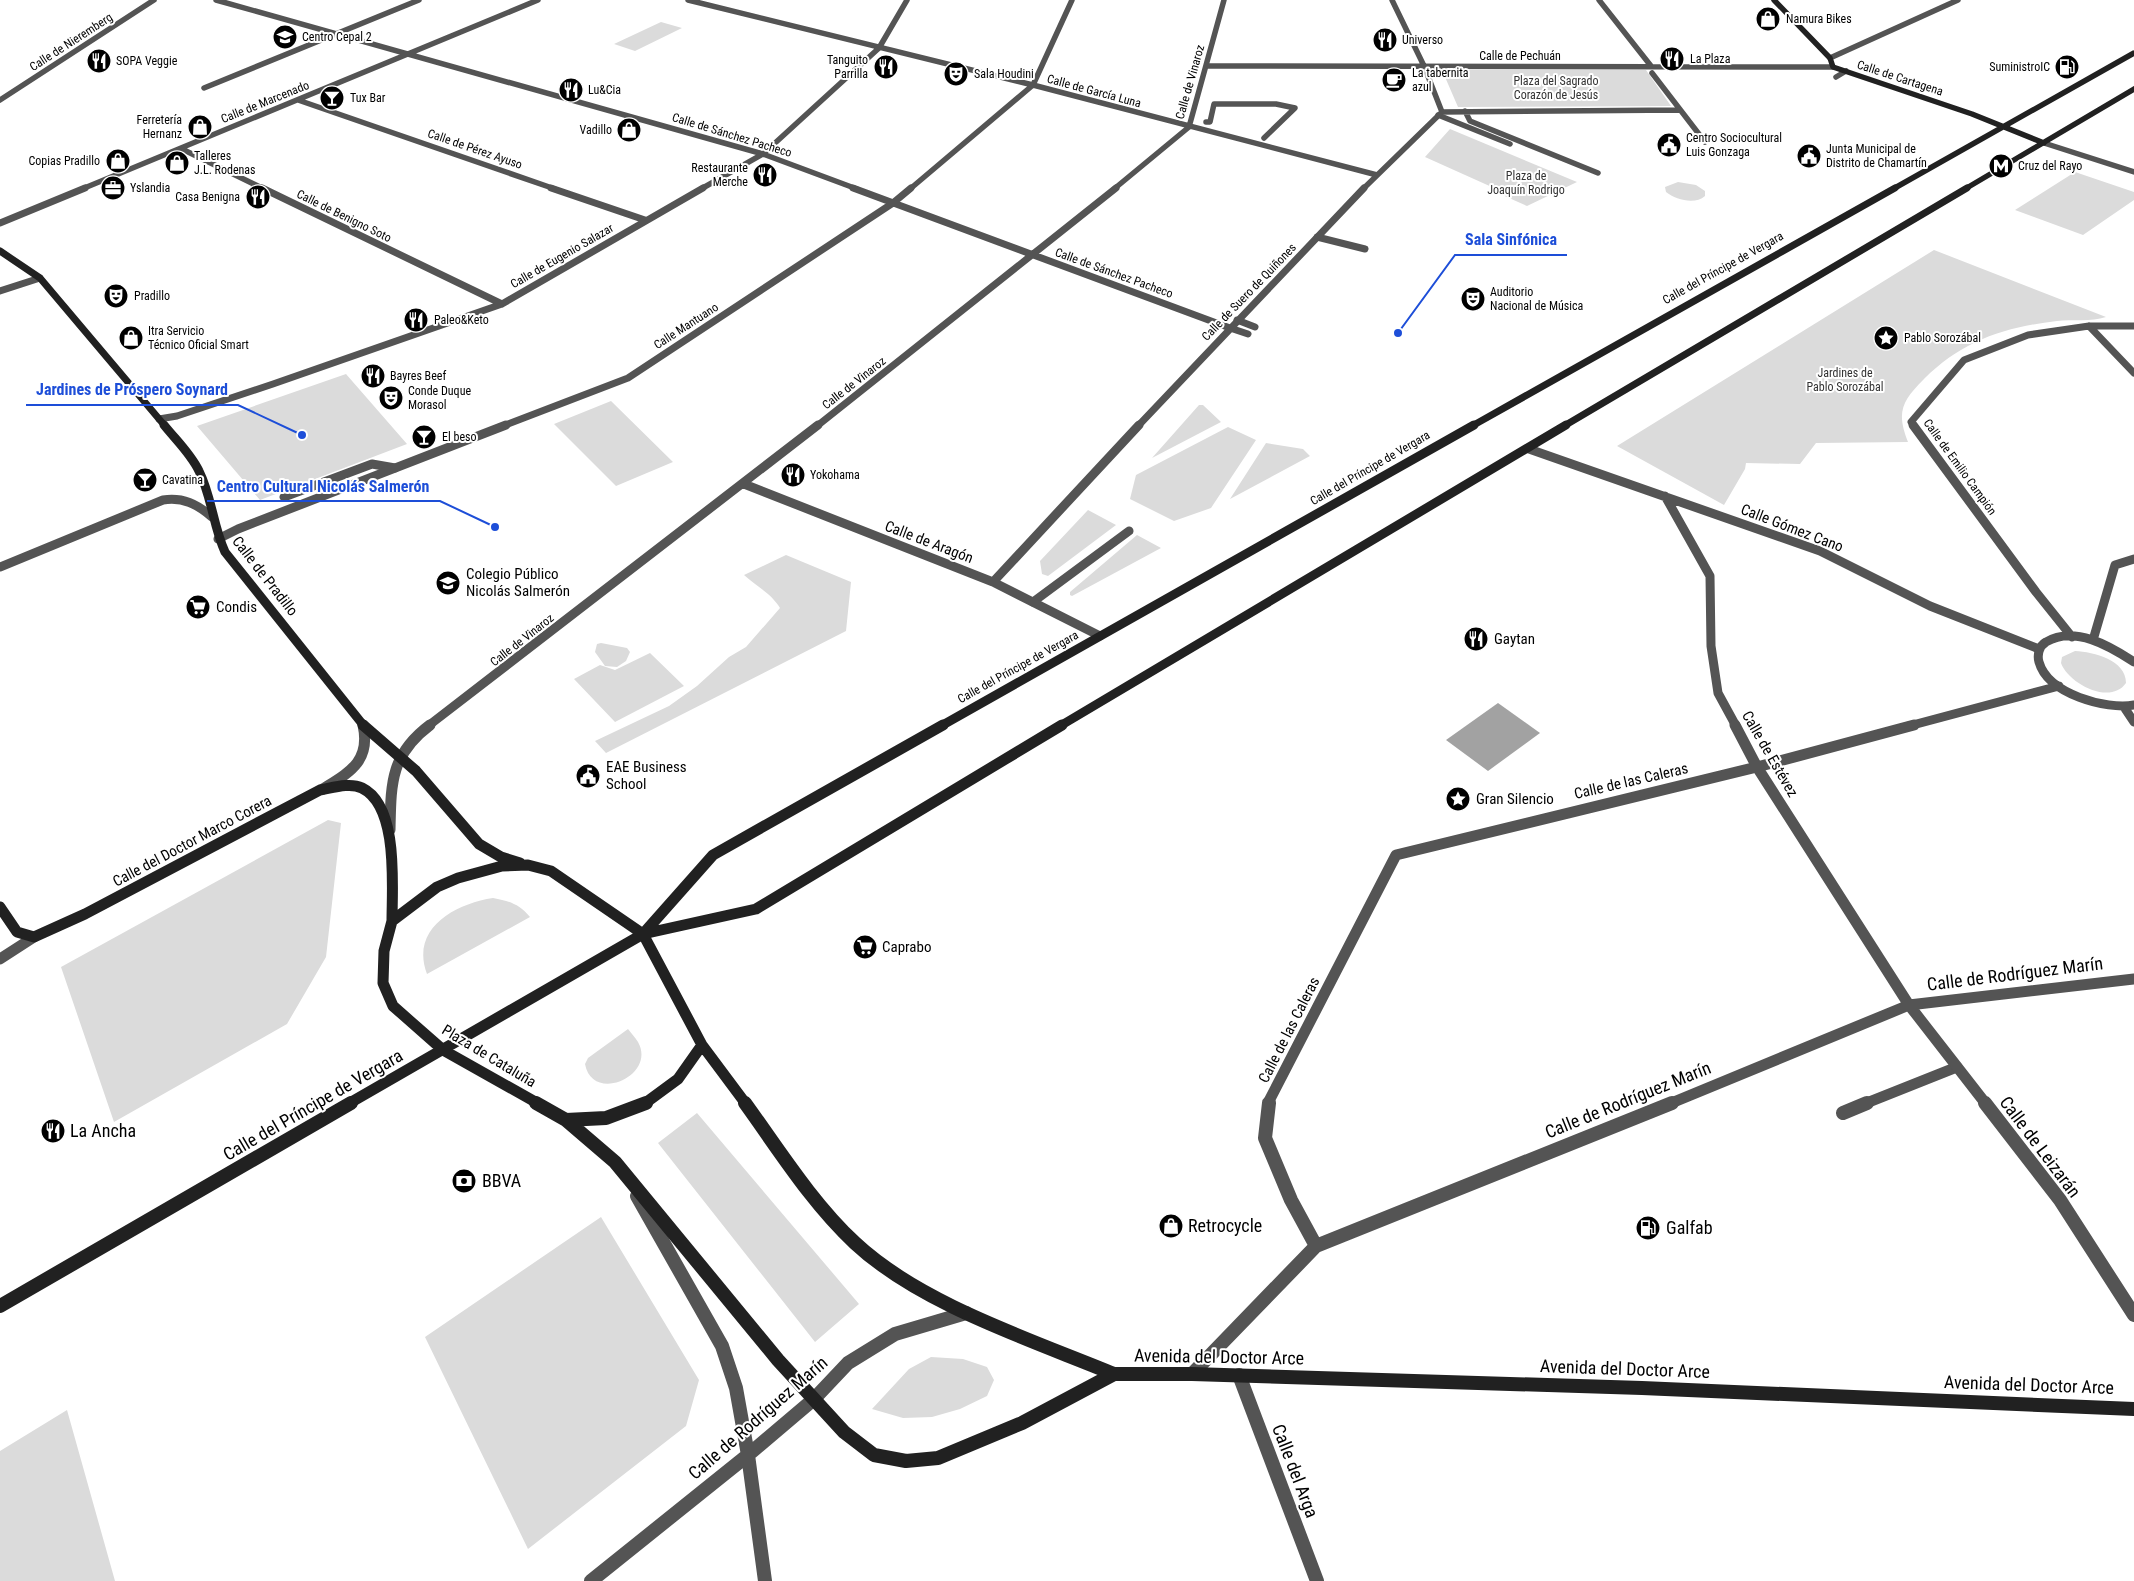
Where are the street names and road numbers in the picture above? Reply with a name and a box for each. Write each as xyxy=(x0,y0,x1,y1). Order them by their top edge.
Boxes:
street label: Calle de Nieremberg xyxy=(27,10,115,74)
street label: Calle de Vinaroz xyxy=(1173,43,1207,121)
street label: Calle de Pechuán xyxy=(1479,49,1561,63)
street label: Calle de Cartagena xyxy=(1855,57,1945,99)
street label: Calle de García Luna xyxy=(1045,72,1143,110)
street label: Calle de Marcenado xyxy=(219,78,311,126)
street label: Calle de Sánchez Pacheco xyxy=(670,110,794,160)
street label: Calle de Pérez Ayuso xyxy=(426,126,524,172)
street label: Calle de Benigno Soto xyxy=(294,187,394,245)
street label: Calle de Eugenio Salazar xyxy=(508,221,616,291)
street label: Calle del Príncipe de Vergara xyxy=(1660,229,1786,307)
street label: Calle de Suero de Quiñones xyxy=(1199,241,1299,343)
street label: Calle de Sánchez Pacheco xyxy=(1053,245,1175,301)
street label: Calle Mantuano xyxy=(651,300,721,352)
street label: Calle de Vinaroz xyxy=(820,354,888,412)
street label: Calle de Emilio Campión xyxy=(1921,416,2000,518)
street label: Calle del Príncipe de Vergara xyxy=(1308,428,1433,508)
street label: Calle Gómez Cano xyxy=(1738,500,1846,556)
street label: Calle de Aragón xyxy=(882,517,976,567)
street label: Calle de Pradillo xyxy=(228,533,302,619)
street label: Calle de Vinaroz xyxy=(488,611,556,669)
street label: Calle del Príncipe de Vergara xyxy=(955,628,1081,706)
street label: Calle de Estévez xyxy=(1738,708,1802,800)
street label: Calle de las Caleras xyxy=(1572,759,1690,803)
street label: Calle del Doctor Marco Corera xyxy=(110,791,274,891)
street label: Calle de Rodríguez Marín xyxy=(1926,952,2104,995)
street label: Calle de las Caleras xyxy=(1255,974,1323,1086)
street label: Plaza de Cataluña xyxy=(439,1021,539,1091)
street label: Calle del Príncipe de Vergara xyxy=(219,1045,406,1165)
street label: Calle de Rodríguez Marín xyxy=(1542,1057,1714,1142)
street label: Calle de Leizarán xyxy=(1996,1092,2085,1201)
street label: Avenida del Doctor Arce xyxy=(1134,1345,1304,1368)
street label: Calle de Rodríguez Marín xyxy=(684,1352,831,1484)
street label: Avenida del Doctor Arce xyxy=(1540,1355,1710,1382)
street label: Avenida del Doctor Arce xyxy=(1944,1371,2114,1398)
street label: Calle del Arga xyxy=(1268,1421,1323,1521)

